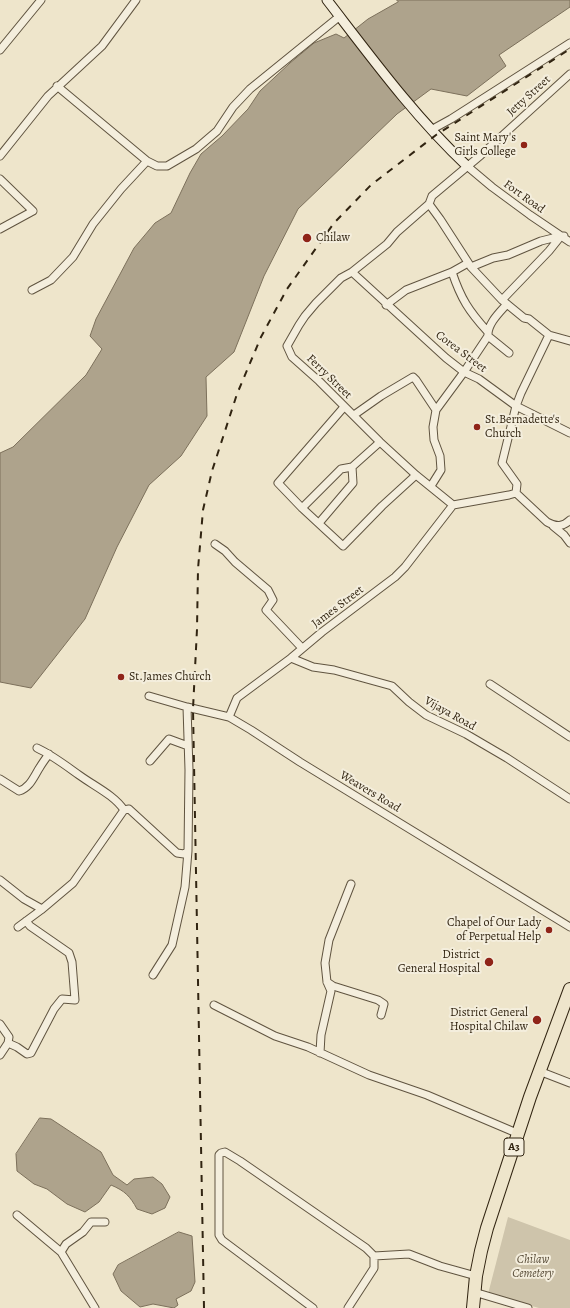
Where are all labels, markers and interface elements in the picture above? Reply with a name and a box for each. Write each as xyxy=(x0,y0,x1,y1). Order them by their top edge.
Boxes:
street label: Jetty Street xyxy=(504,73,554,119)
place label: Saint Mary's Girls College xyxy=(454,131,516,159)
marker: Saint Mary's Girls College xyxy=(519,140,529,150)
street label: Fort Road xyxy=(501,177,547,217)
place label: Chilaw xyxy=(316,231,350,245)
marker: Chilaw xyxy=(301,232,313,244)
street label: Corea Street xyxy=(432,328,490,376)
street label: Ferry Street xyxy=(303,352,355,402)
place label: St.Bernadette's Church xyxy=(485,413,560,441)
marker: St.Bernadette's Church xyxy=(472,422,482,432)
street label: James Street xyxy=(309,583,367,631)
place label: St.James Church xyxy=(129,670,211,684)
marker: St.James Church xyxy=(116,672,126,682)
street label: Vijaya Road xyxy=(422,694,478,734)
street label: Weavers Road xyxy=(337,768,403,816)
place label: Chapel of Our Lady of Perpetual Help xyxy=(447,916,541,944)
marker: Chapel of Our Lady of Perpetual Help xyxy=(544,925,554,935)
place label: District General Hospital xyxy=(398,948,480,976)
marker: District General Hospital xyxy=(483,956,495,968)
place label: District General Hospital Chilaw xyxy=(450,1006,528,1034)
marker: District General Hospital Chilaw xyxy=(531,1014,543,1026)
road number: A3 xyxy=(504,1138,524,1156)
park label: Chilaw Cemetery xyxy=(512,1253,554,1281)

